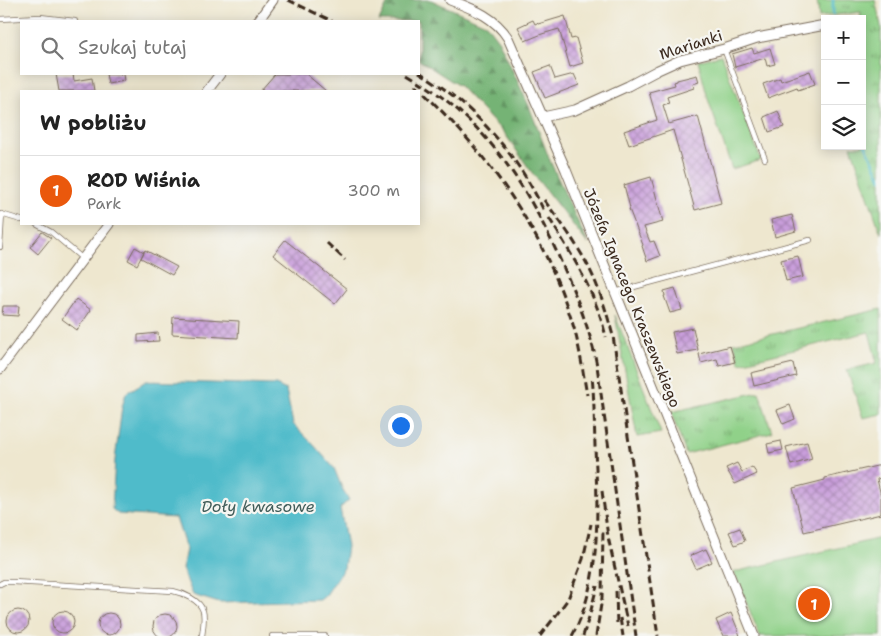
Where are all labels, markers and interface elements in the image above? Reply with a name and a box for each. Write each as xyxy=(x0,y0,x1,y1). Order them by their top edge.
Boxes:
map controls xyxy=(821,15,866,150)
button: + xyxy=(821,15,866,60)
search box xyxy=(20,20,420,75)
street label: Marianki xyxy=(657,25,725,65)
icon: search xyxy=(38,34,66,62)
text: Szukaj tutaj xyxy=(78,35,187,60)
button: − xyxy=(821,60,866,105)
button: layers xyxy=(821,105,866,150)
text: W pobliżu xyxy=(40,109,147,137)
text: ROD Wiśnia xyxy=(87,168,200,193)
text: 1 xyxy=(52,180,60,201)
text: 300 m xyxy=(348,180,400,201)
street label: Józefa Ignacego Kraszewskiego xyxy=(579,185,685,411)
text: Park xyxy=(87,193,121,214)
your location xyxy=(388,413,414,439)
water label: Doły kwasowe xyxy=(201,496,315,517)
pin: 1 xyxy=(798,585,830,623)

